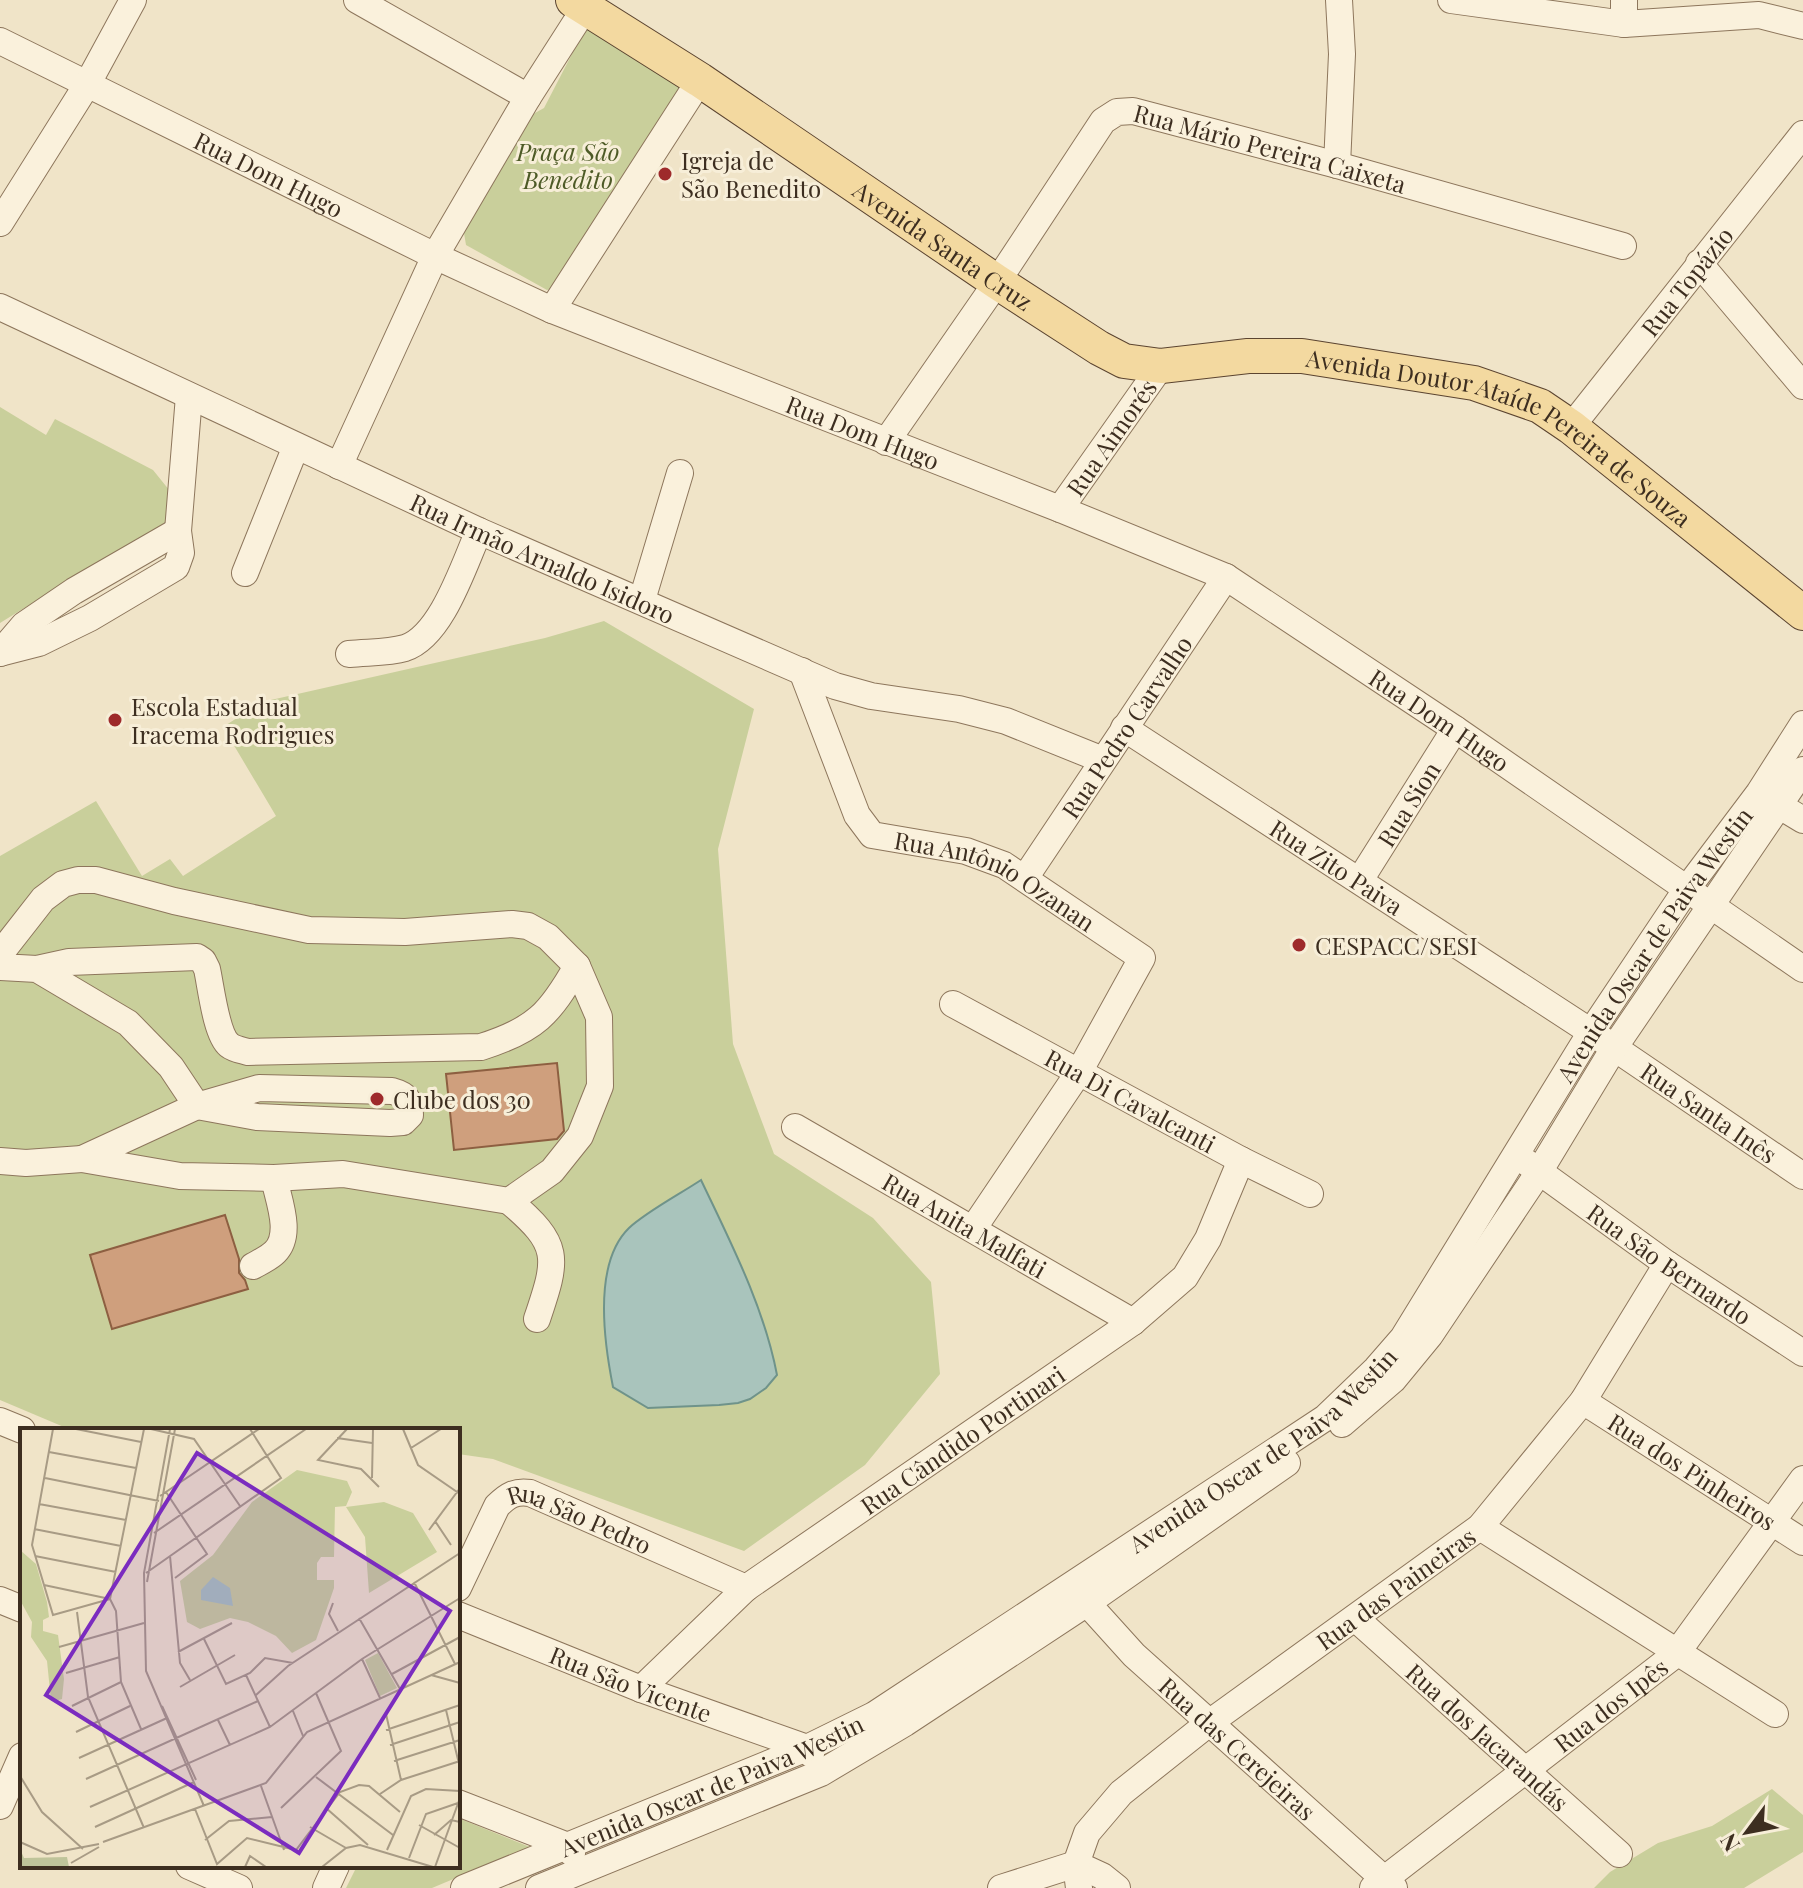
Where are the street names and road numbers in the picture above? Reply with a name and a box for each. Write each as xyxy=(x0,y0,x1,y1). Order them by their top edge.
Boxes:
street label: Rua Mário Pereira Caixeta xyxy=(1130,96,1410,200)
street label: Rua Dom Hugo xyxy=(189,124,349,224)
street label: Avenida Santa Cruz xyxy=(846,173,1039,317)
street label: Rua Topázio xyxy=(1633,220,1740,343)
street label: Avenida Doutor Ataíde Pereira de Souza xyxy=(1303,341,1698,534)
street label: Rua Aimorés xyxy=(1058,372,1163,502)
street label: Rua Dom Hugo xyxy=(781,387,944,476)
street label: Rua Irmão Arnaldo Isidoro xyxy=(406,485,680,630)
street label: Rua Pedro Carvalho xyxy=(1054,629,1199,824)
street label: Rua Dom Hugo xyxy=(1364,661,1516,778)
street label: Rua Sion xyxy=(1369,755,1447,852)
street label: Avenida Oscar de Paiva Westin xyxy=(1548,800,1759,1088)
street label: Rua Zito Paiva xyxy=(1264,812,1410,922)
street label: Rua Antônio Ozanan xyxy=(892,823,1102,938)
street label: Rua Di Cavalcanti xyxy=(1040,1041,1222,1159)
street label: Rua Santa Inês xyxy=(1635,1055,1783,1170)
street label: Rua Anita Malfati xyxy=(877,1165,1053,1285)
street label: Rua São Bernardo xyxy=(1581,1196,1758,1331)
street label: Avenida Oscar de Paiva Westin xyxy=(1121,1341,1403,1560)
street label: Rua Cândido Portinari xyxy=(854,1358,1071,1521)
street label: Rua dos Pinheiros xyxy=(1602,1405,1783,1537)
street label: Rua São Pedro xyxy=(503,1476,657,1560)
street label: Rua das Paineiras xyxy=(1309,1520,1482,1657)
street label: Rua São Vicente xyxy=(545,1638,716,1729)
street label: Rua dos Ipês xyxy=(1547,1650,1674,1759)
street label: Rua dos Jacarandás xyxy=(1400,1656,1576,1818)
street label: Rua das Cerejeiras xyxy=(1153,1669,1323,1827)
street label: Avenida Oscar de Paiva Westin xyxy=(554,1707,869,1864)

